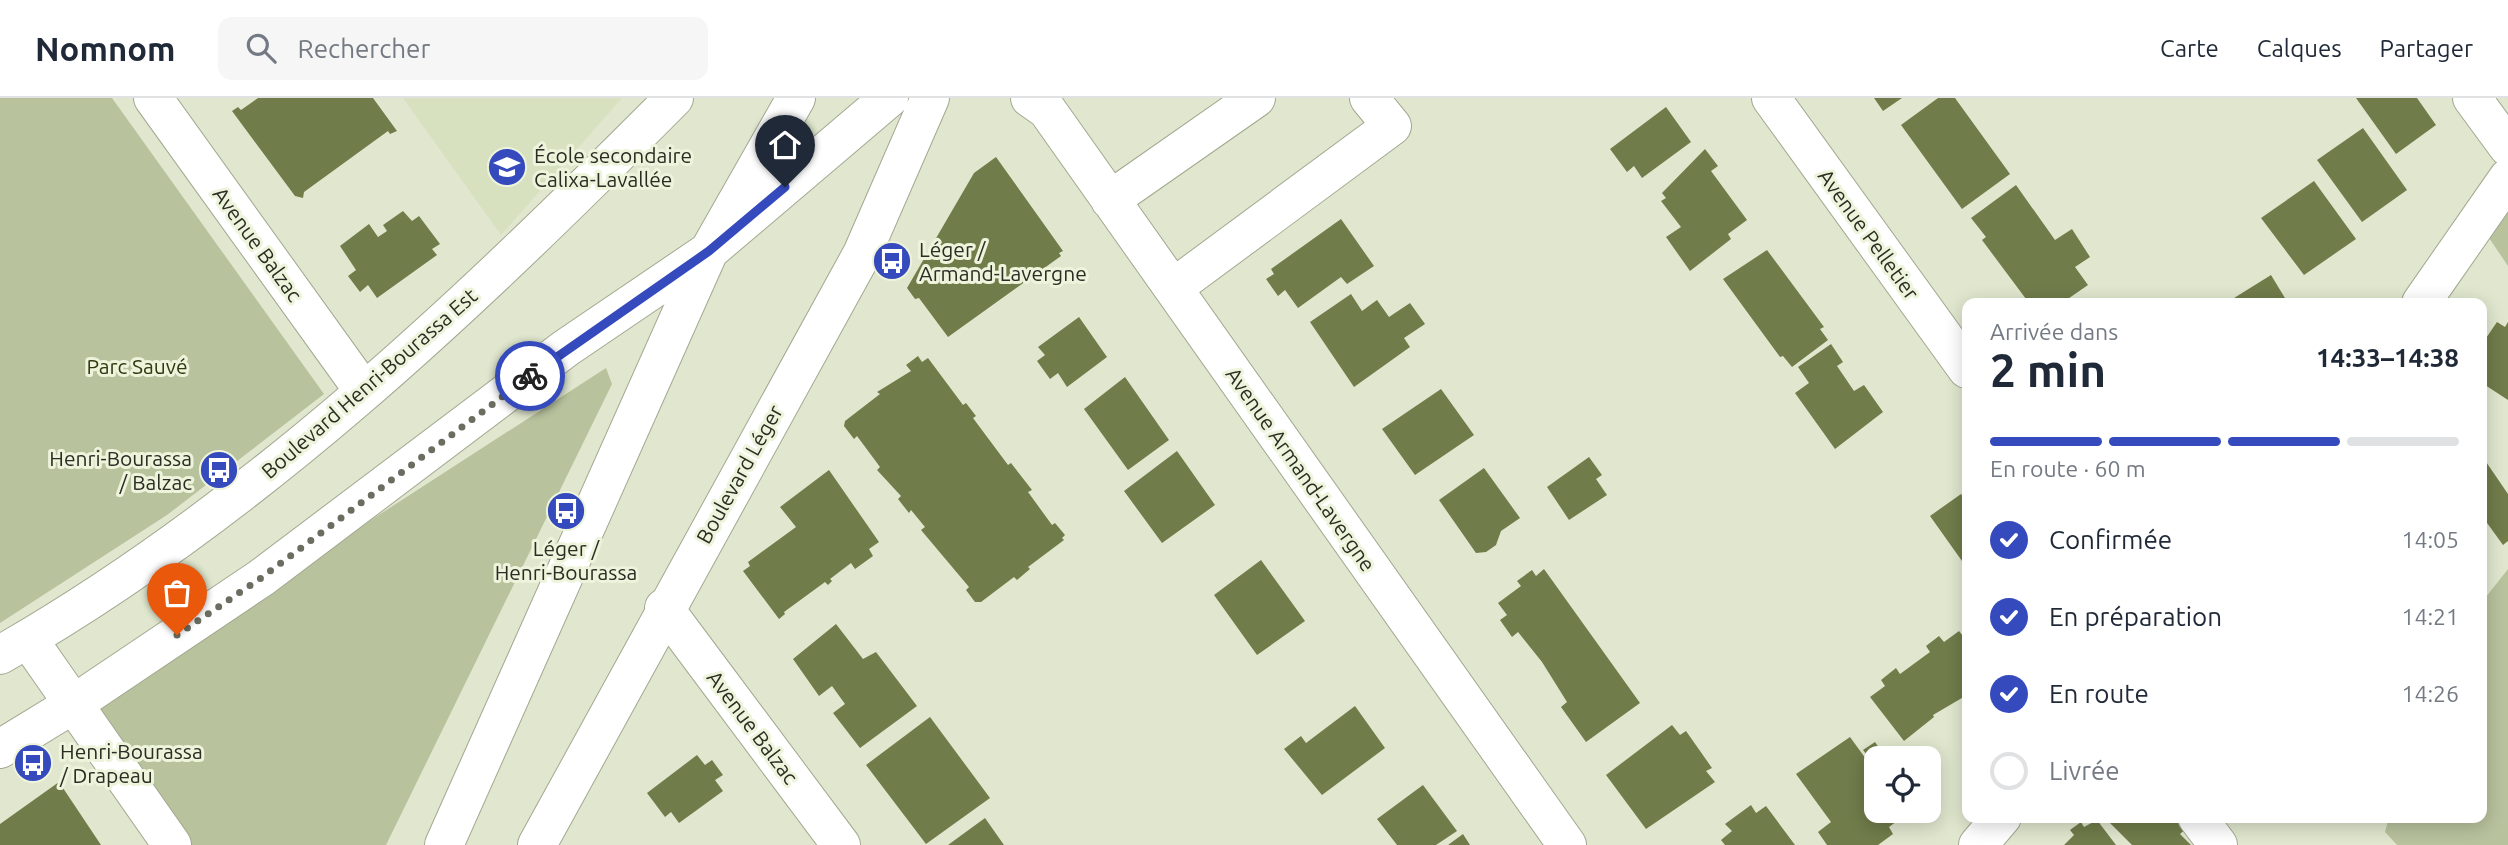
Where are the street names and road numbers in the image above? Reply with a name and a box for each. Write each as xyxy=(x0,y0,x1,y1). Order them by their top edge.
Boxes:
street label: Avenue Pelletier xyxy=(1814,164,1924,304)
street label: Avenue Balzac xyxy=(208,182,308,306)
street label: Boulevard Henri-Bourassa Est xyxy=(256,283,482,483)
street label: Avenue Armand-Lavergne xyxy=(1221,362,1381,576)
street label: Boulevard Léger xyxy=(691,401,787,547)
street label: Avenue Balzac xyxy=(703,666,803,788)

